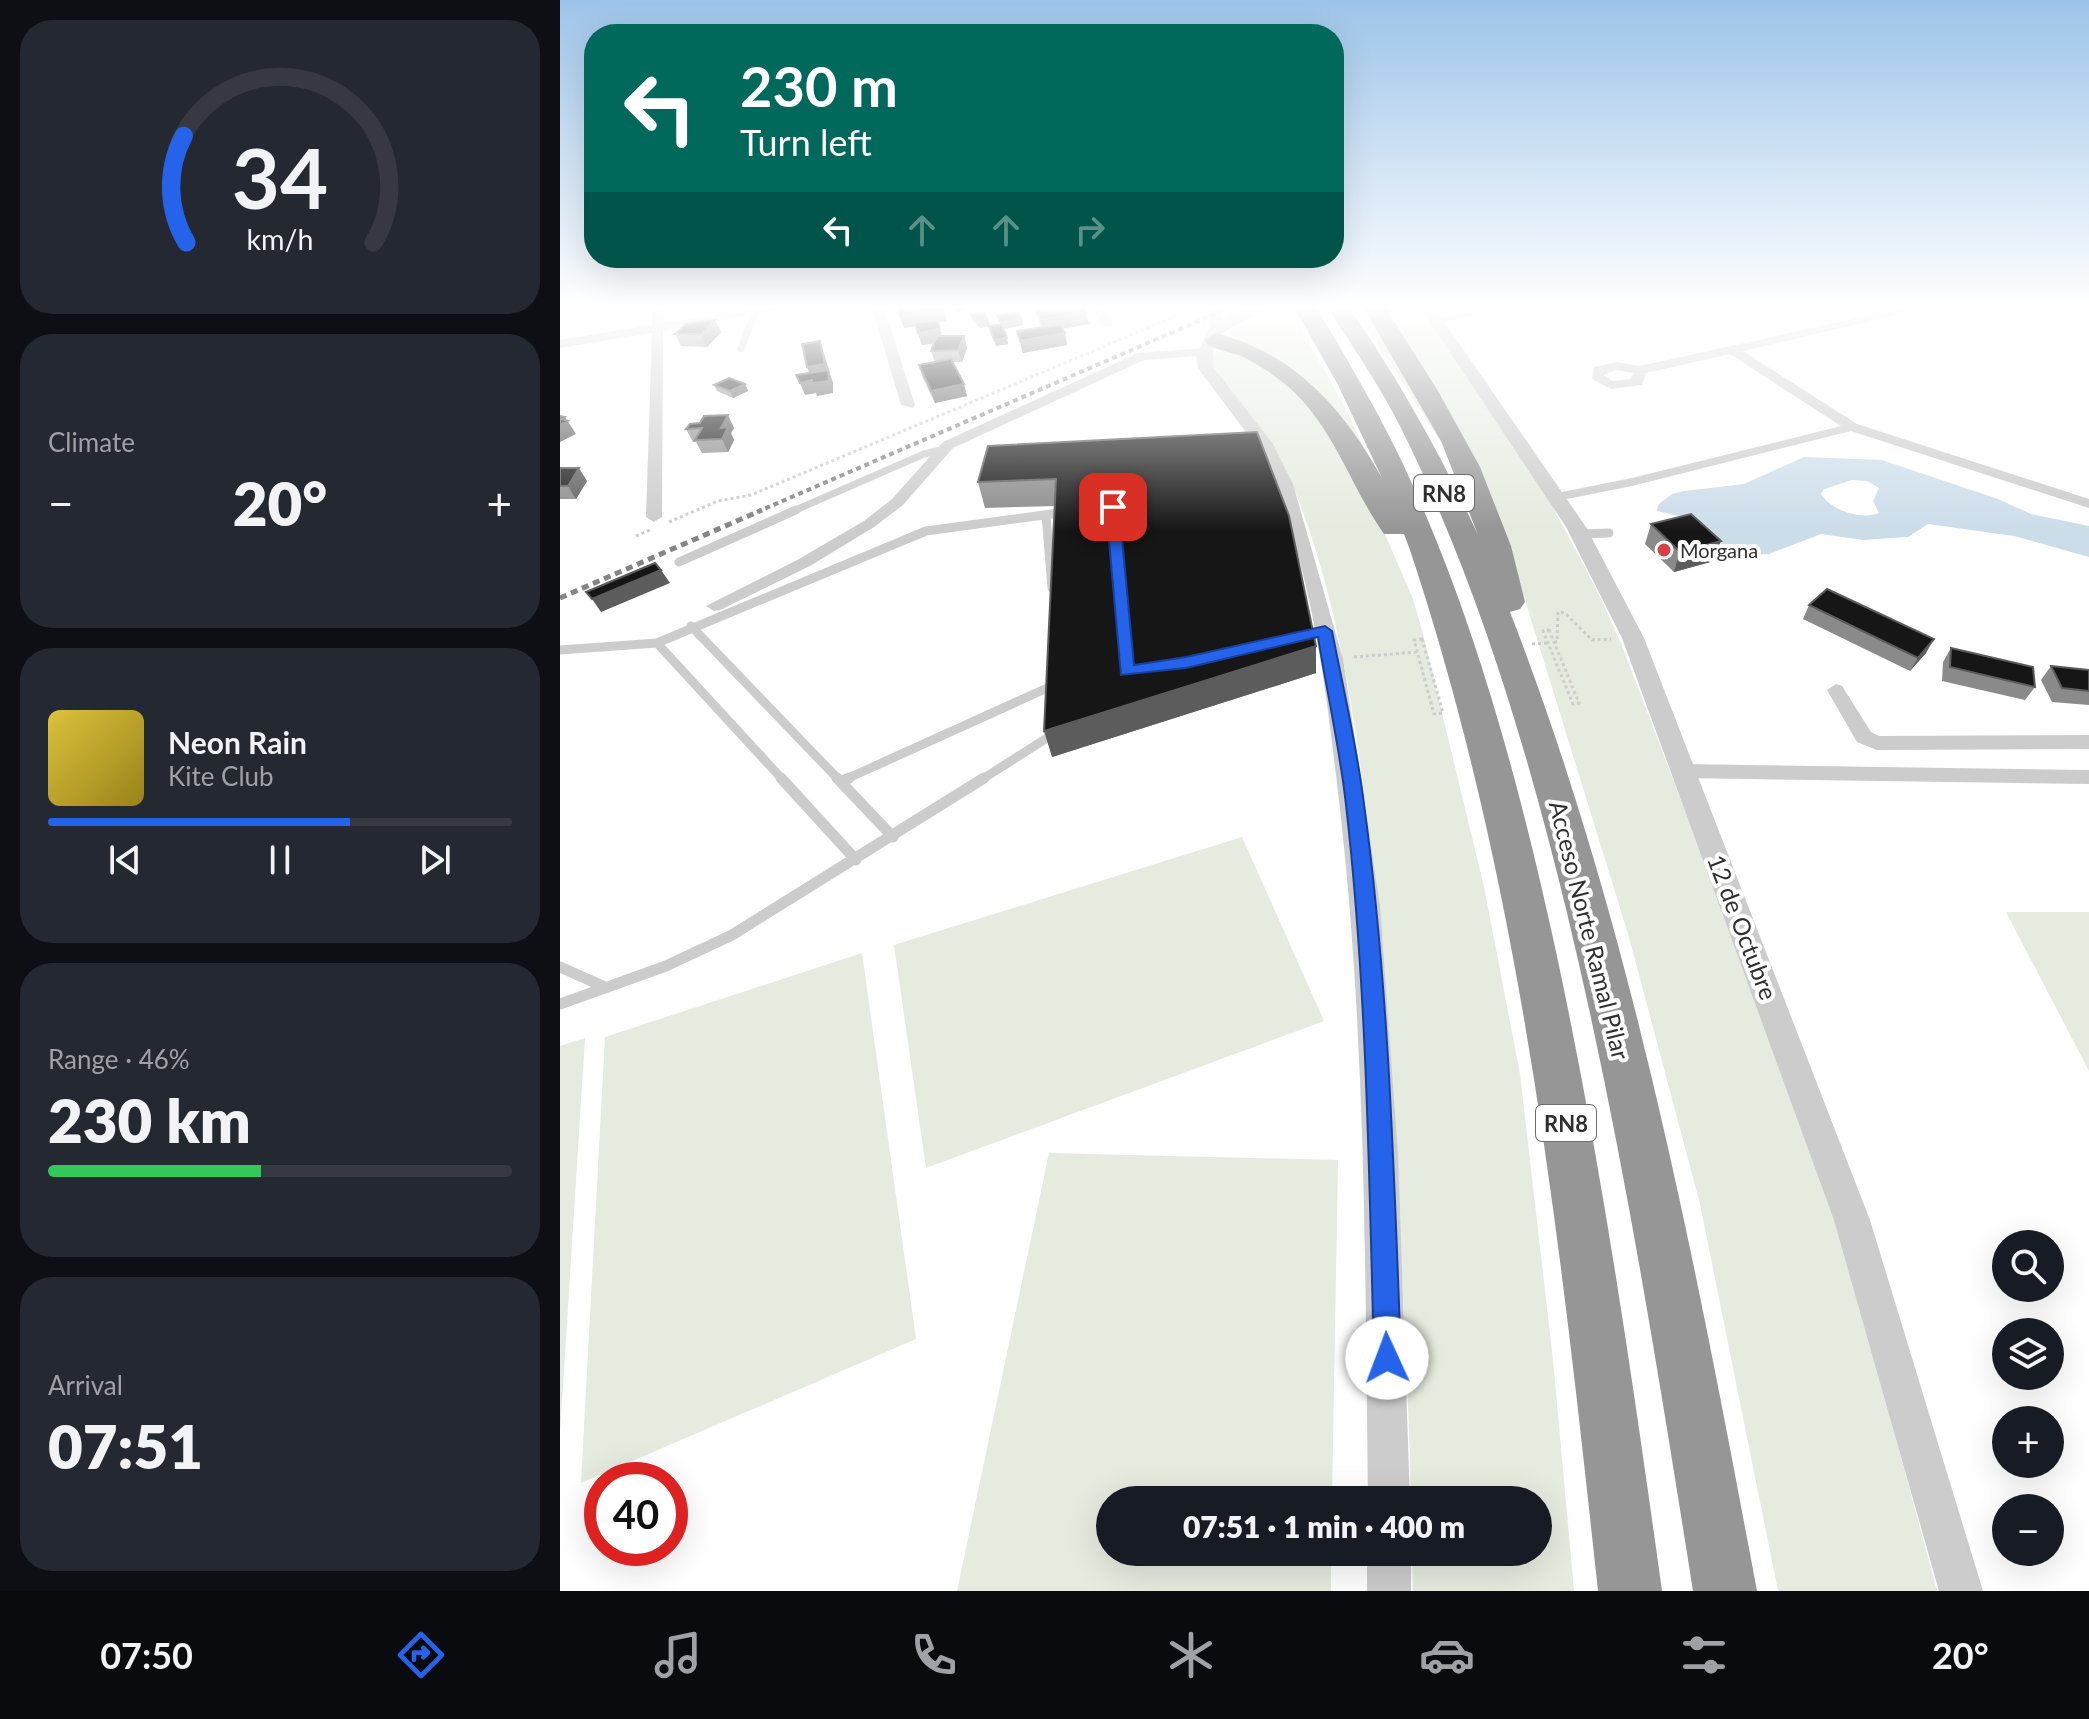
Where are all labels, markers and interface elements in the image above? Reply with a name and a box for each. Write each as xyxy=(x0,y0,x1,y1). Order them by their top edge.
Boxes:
text: 230 m xyxy=(740,52,898,119)
icon: left xyxy=(608,56,712,160)
text: Turn left xyxy=(740,120,872,164)
text: 34 xyxy=(232,127,328,227)
icon: left xyxy=(816,208,860,252)
icon: ahead xyxy=(900,208,944,252)
icon: ahead xyxy=(984,208,1028,252)
icon: right xyxy=(1068,208,1112,252)
text: km/h xyxy=(247,222,313,256)
text: Climate xyxy=(48,426,135,458)
text: 20° xyxy=(233,467,327,539)
pin xyxy=(1079,473,1147,541)
road number: RN8 xyxy=(1414,475,1474,511)
text: − xyxy=(48,477,74,529)
text: + xyxy=(486,477,512,529)
icon: arrive xyxy=(1091,485,1135,529)
place label: Morgana xyxy=(1680,538,1758,562)
marker: Morgana xyxy=(1655,541,1673,559)
text: Neon Rain xyxy=(168,724,307,760)
text: Kite Club xyxy=(168,760,274,792)
street label: Acceso Norte Ramal Pilar xyxy=(1544,798,1636,1063)
icon: previous xyxy=(103,838,147,882)
icon: pause xyxy=(258,838,302,882)
icon: next xyxy=(413,838,457,882)
street label: 12 de Octubre xyxy=(1702,850,1784,1004)
text: Range · 46% xyxy=(48,1043,190,1075)
text: 230 km xyxy=(48,1084,251,1156)
road number: RN8 xyxy=(1536,1105,1596,1141)
map controls xyxy=(1992,1230,2064,1566)
button: search xyxy=(1992,1230,2064,1302)
position arrow xyxy=(1345,1316,1429,1400)
button: layers xyxy=(1992,1318,2064,1390)
text: Arrival xyxy=(48,1369,123,1401)
button: + xyxy=(1992,1406,2064,1478)
text: 07:51 xyxy=(48,1410,203,1482)
speed limit sign: 40 xyxy=(584,1462,688,1566)
button: − xyxy=(1992,1494,2064,1566)
text: 07:51 · 1 min · 400 m xyxy=(1183,1508,1465,1544)
icon: directions xyxy=(393,1627,449,1683)
icon: music xyxy=(650,1627,706,1683)
icon: phone xyxy=(906,1627,962,1683)
icon: climate xyxy=(1163,1627,1219,1683)
icon: car xyxy=(1419,1627,1475,1683)
icon: filters xyxy=(1676,1627,1732,1683)
text: 07:50 xyxy=(100,1633,193,1677)
text: 20° xyxy=(1932,1633,1989,1677)

